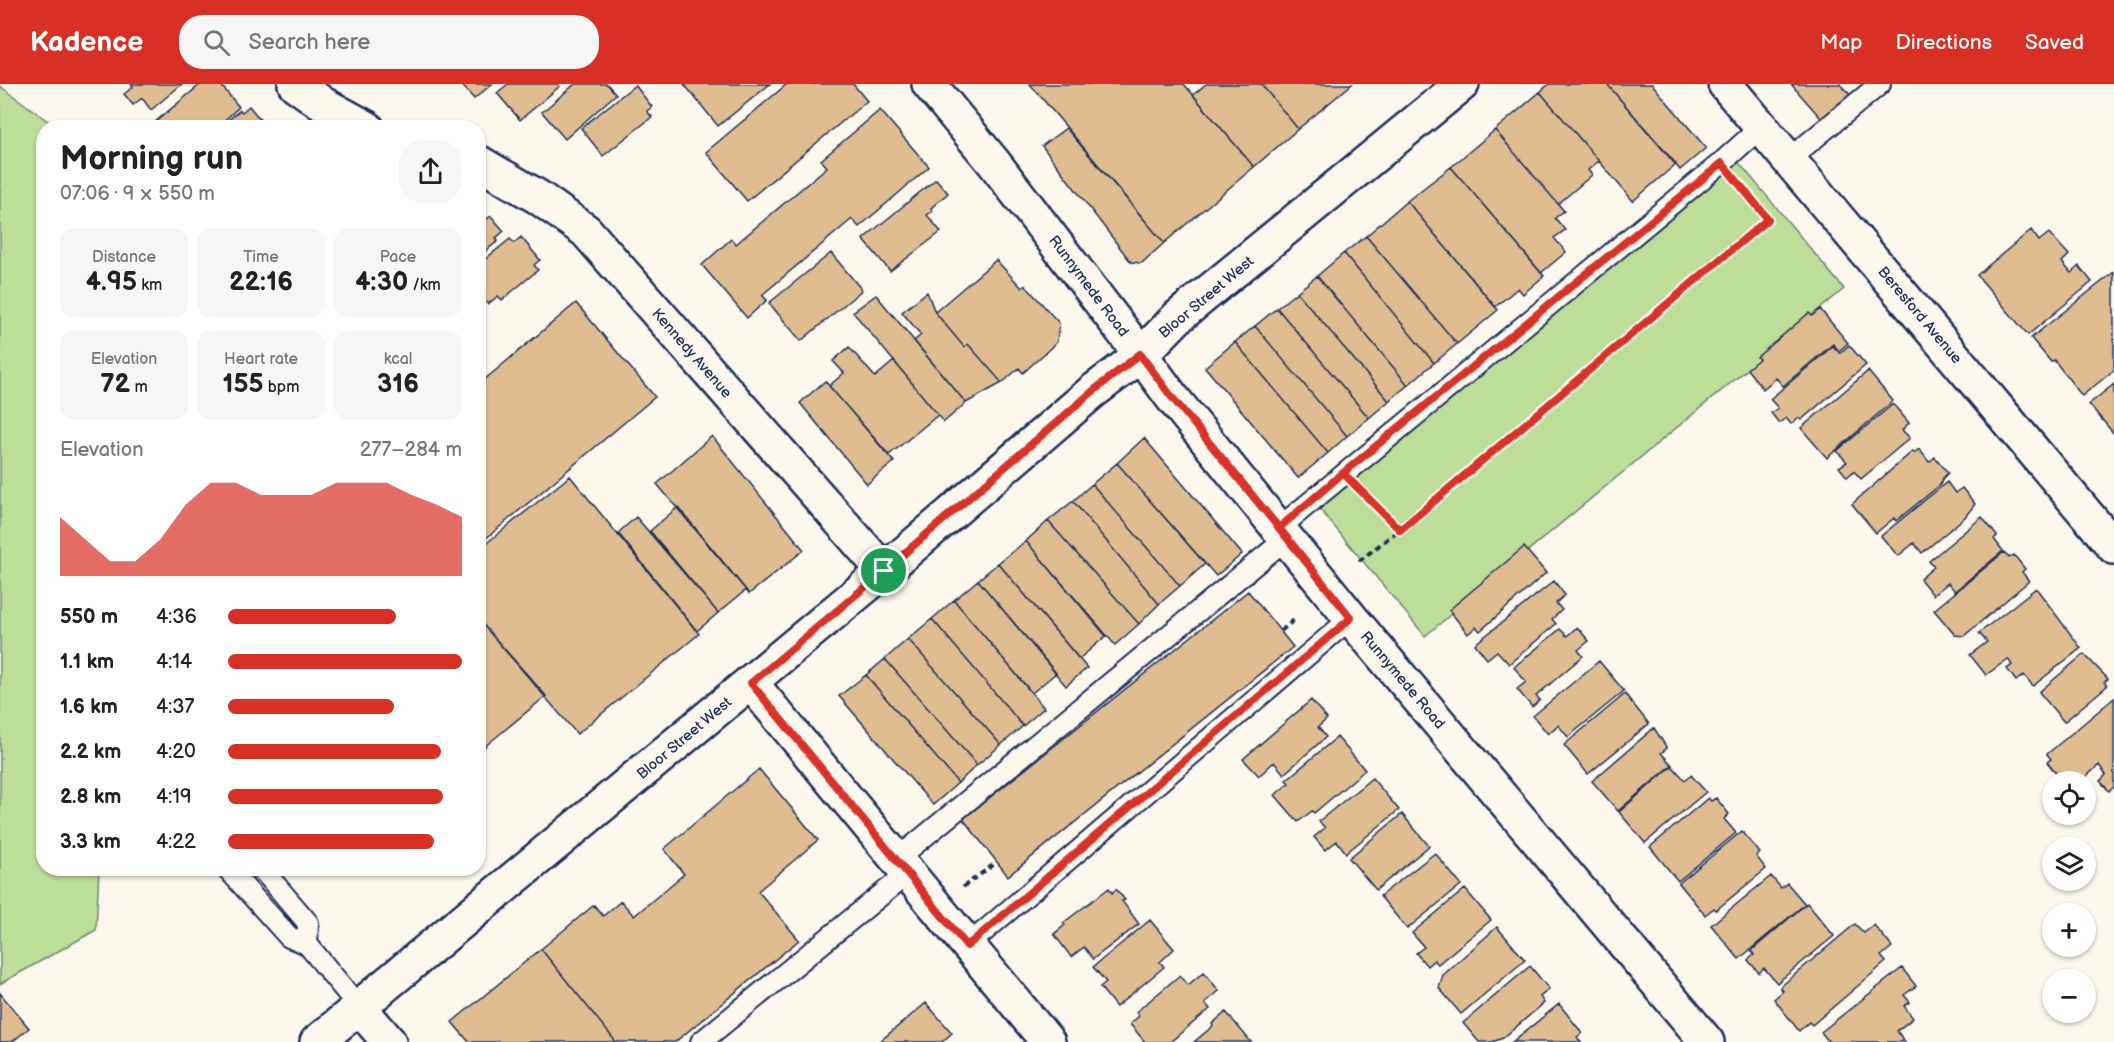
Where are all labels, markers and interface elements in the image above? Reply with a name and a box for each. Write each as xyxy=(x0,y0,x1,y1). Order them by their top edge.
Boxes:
search box xyxy=(179,15,599,69)
text: Kadence xyxy=(30,26,143,59)
icon: search xyxy=(200,26,233,59)
text: Search here xyxy=(248,29,370,56)
text: Map xyxy=(1820,30,1863,55)
text: Directions xyxy=(1896,30,1992,55)
text: Saved xyxy=(2025,30,2084,55)
text: Morning run xyxy=(60,139,243,179)
button: share xyxy=(399,140,462,203)
text: 07:06 · 9 × 550 m xyxy=(60,182,215,206)
street label: Runnymede Road xyxy=(1044,232,1133,341)
text: Distance xyxy=(92,248,156,267)
text: Time xyxy=(243,248,279,267)
text: Pace xyxy=(380,248,416,267)
street label: Bloor Street West xyxy=(1155,252,1258,343)
street label: Beresford Avenue xyxy=(1873,263,1966,368)
text: 4.95 xyxy=(86,267,137,298)
text: 22:16 xyxy=(229,267,293,298)
text: 4:30 xyxy=(355,267,408,298)
text: km xyxy=(137,276,162,295)
text: /km xyxy=(408,276,441,295)
street label: Kennedy Avenue xyxy=(647,304,736,402)
text: Elevation xyxy=(91,350,157,369)
text: Heart rate xyxy=(224,350,298,369)
text: kcal xyxy=(384,350,412,369)
text: 72 xyxy=(100,369,130,400)
text: 155 xyxy=(223,369,264,400)
text: 316 xyxy=(377,369,419,400)
text: m xyxy=(130,378,148,397)
text: bpm xyxy=(264,378,299,397)
text: Elevation xyxy=(60,438,143,462)
text: 277–284 m xyxy=(360,438,462,462)
pin xyxy=(858,545,909,596)
icon: arrive xyxy=(867,554,900,587)
text: 550 m xyxy=(60,605,118,629)
text: 4:36 xyxy=(156,605,197,629)
street label: Runnymede Road xyxy=(1356,628,1449,733)
text: 1.1 km xyxy=(60,650,114,674)
text: 4:14 xyxy=(156,650,192,674)
street label: Bloor Street West xyxy=(633,693,736,784)
text: 1.6 km xyxy=(60,695,118,719)
text: 4:37 xyxy=(156,695,194,719)
text: 2.2 km xyxy=(60,740,121,764)
text: 4:20 xyxy=(156,740,196,764)
map controls xyxy=(2042,771,2096,1023)
button: locate xyxy=(2042,771,2096,825)
text: 2.8 km xyxy=(60,785,121,809)
text: 4:19 xyxy=(156,785,192,809)
text: 3.3 km xyxy=(60,830,121,854)
text: 4:22 xyxy=(156,830,196,854)
button: layers xyxy=(2042,837,2096,891)
button: + xyxy=(2042,903,2096,957)
button: − xyxy=(2042,969,2096,1023)

